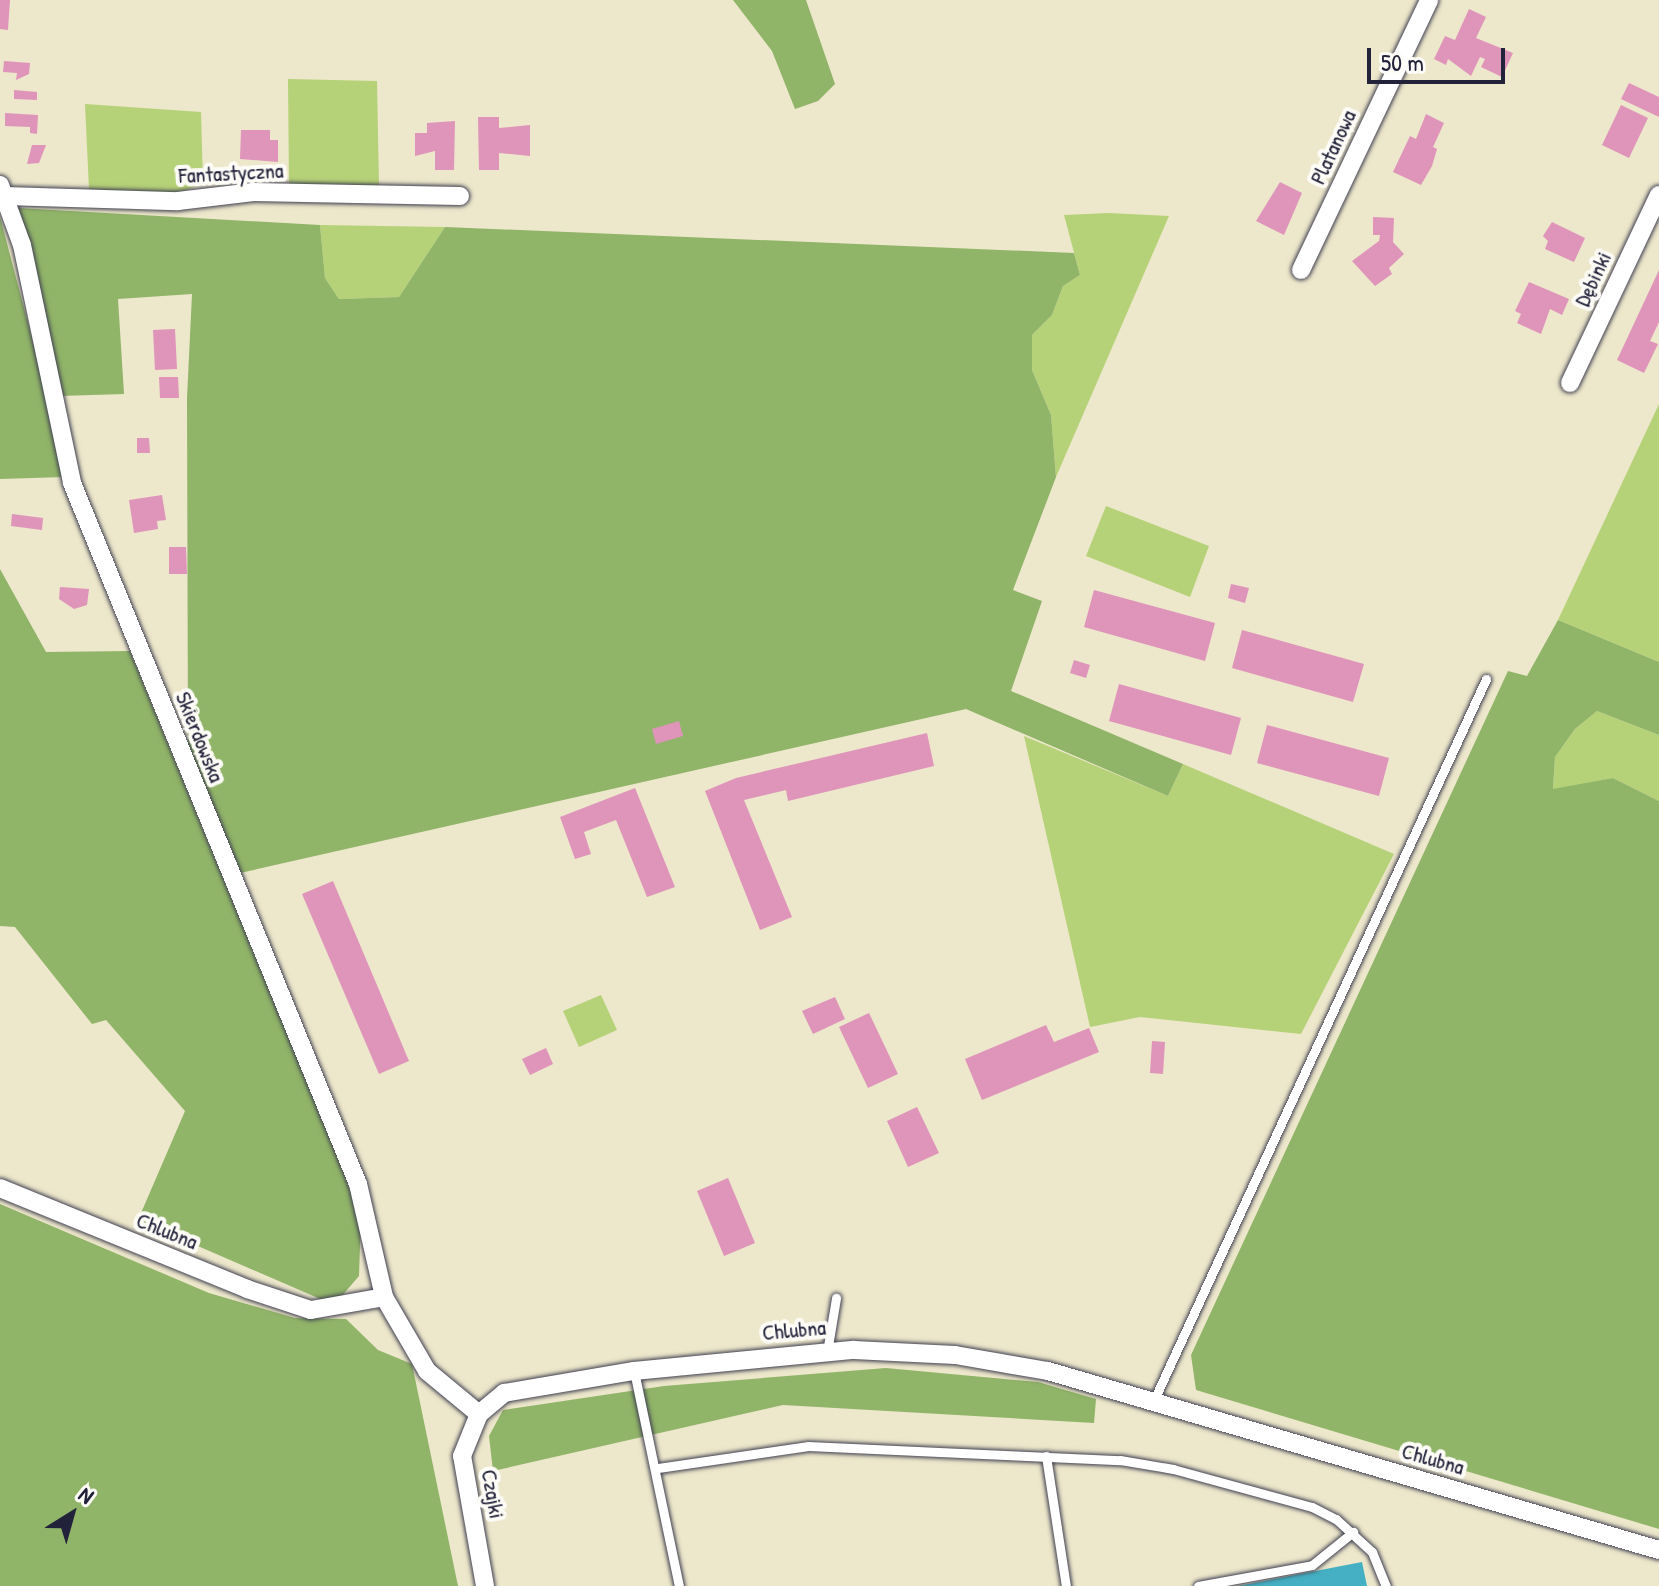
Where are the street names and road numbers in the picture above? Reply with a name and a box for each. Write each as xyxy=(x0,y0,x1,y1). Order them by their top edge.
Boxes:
street label: Platanowa xyxy=(1304,106,1362,188)
street label: Fantastyczna xyxy=(178,157,284,189)
street label: Dębinki xyxy=(1569,248,1617,310)
street label: Skierdowska xyxy=(170,688,230,786)
street label: Chlubna xyxy=(133,1207,201,1255)
street label: Chlubna xyxy=(761,1314,827,1346)
street label: Chlubna xyxy=(1399,1438,1467,1480)
street label: Czajki xyxy=(476,1467,510,1521)

